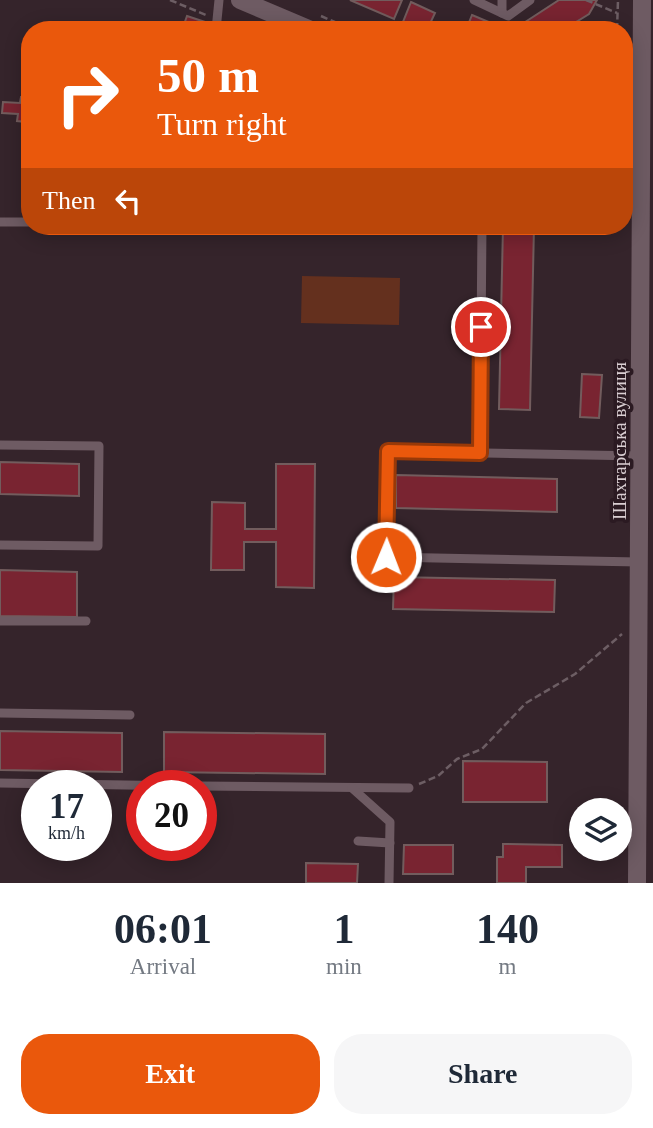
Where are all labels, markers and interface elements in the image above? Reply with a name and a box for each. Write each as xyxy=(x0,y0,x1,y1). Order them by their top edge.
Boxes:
text: 50 m xyxy=(157,48,259,103)
icon: right xyxy=(42,49,133,140)
text: Turn right xyxy=(157,106,287,142)
icon: left xyxy=(109,182,147,220)
text: Then xyxy=(42,186,95,215)
pin xyxy=(451,297,511,357)
icon: arrive xyxy=(462,308,500,346)
street label: Шахтарська вулиця xyxy=(609,362,630,520)
position arrow xyxy=(349,520,423,594)
speed limit sign: 20 xyxy=(126,770,217,861)
text: 17 xyxy=(49,787,84,826)
map controls xyxy=(569,798,632,861)
button: layers xyxy=(569,798,632,861)
text: km/h xyxy=(48,823,85,843)
text: 06:01 xyxy=(114,906,212,952)
text: 1 xyxy=(333,906,354,952)
text: 140 xyxy=(476,906,539,952)
text: Arrival xyxy=(130,954,196,979)
text: min xyxy=(326,954,362,979)
text: m xyxy=(498,954,516,979)
button: Exit xyxy=(21,1034,320,1114)
button: Share xyxy=(334,1034,632,1114)

